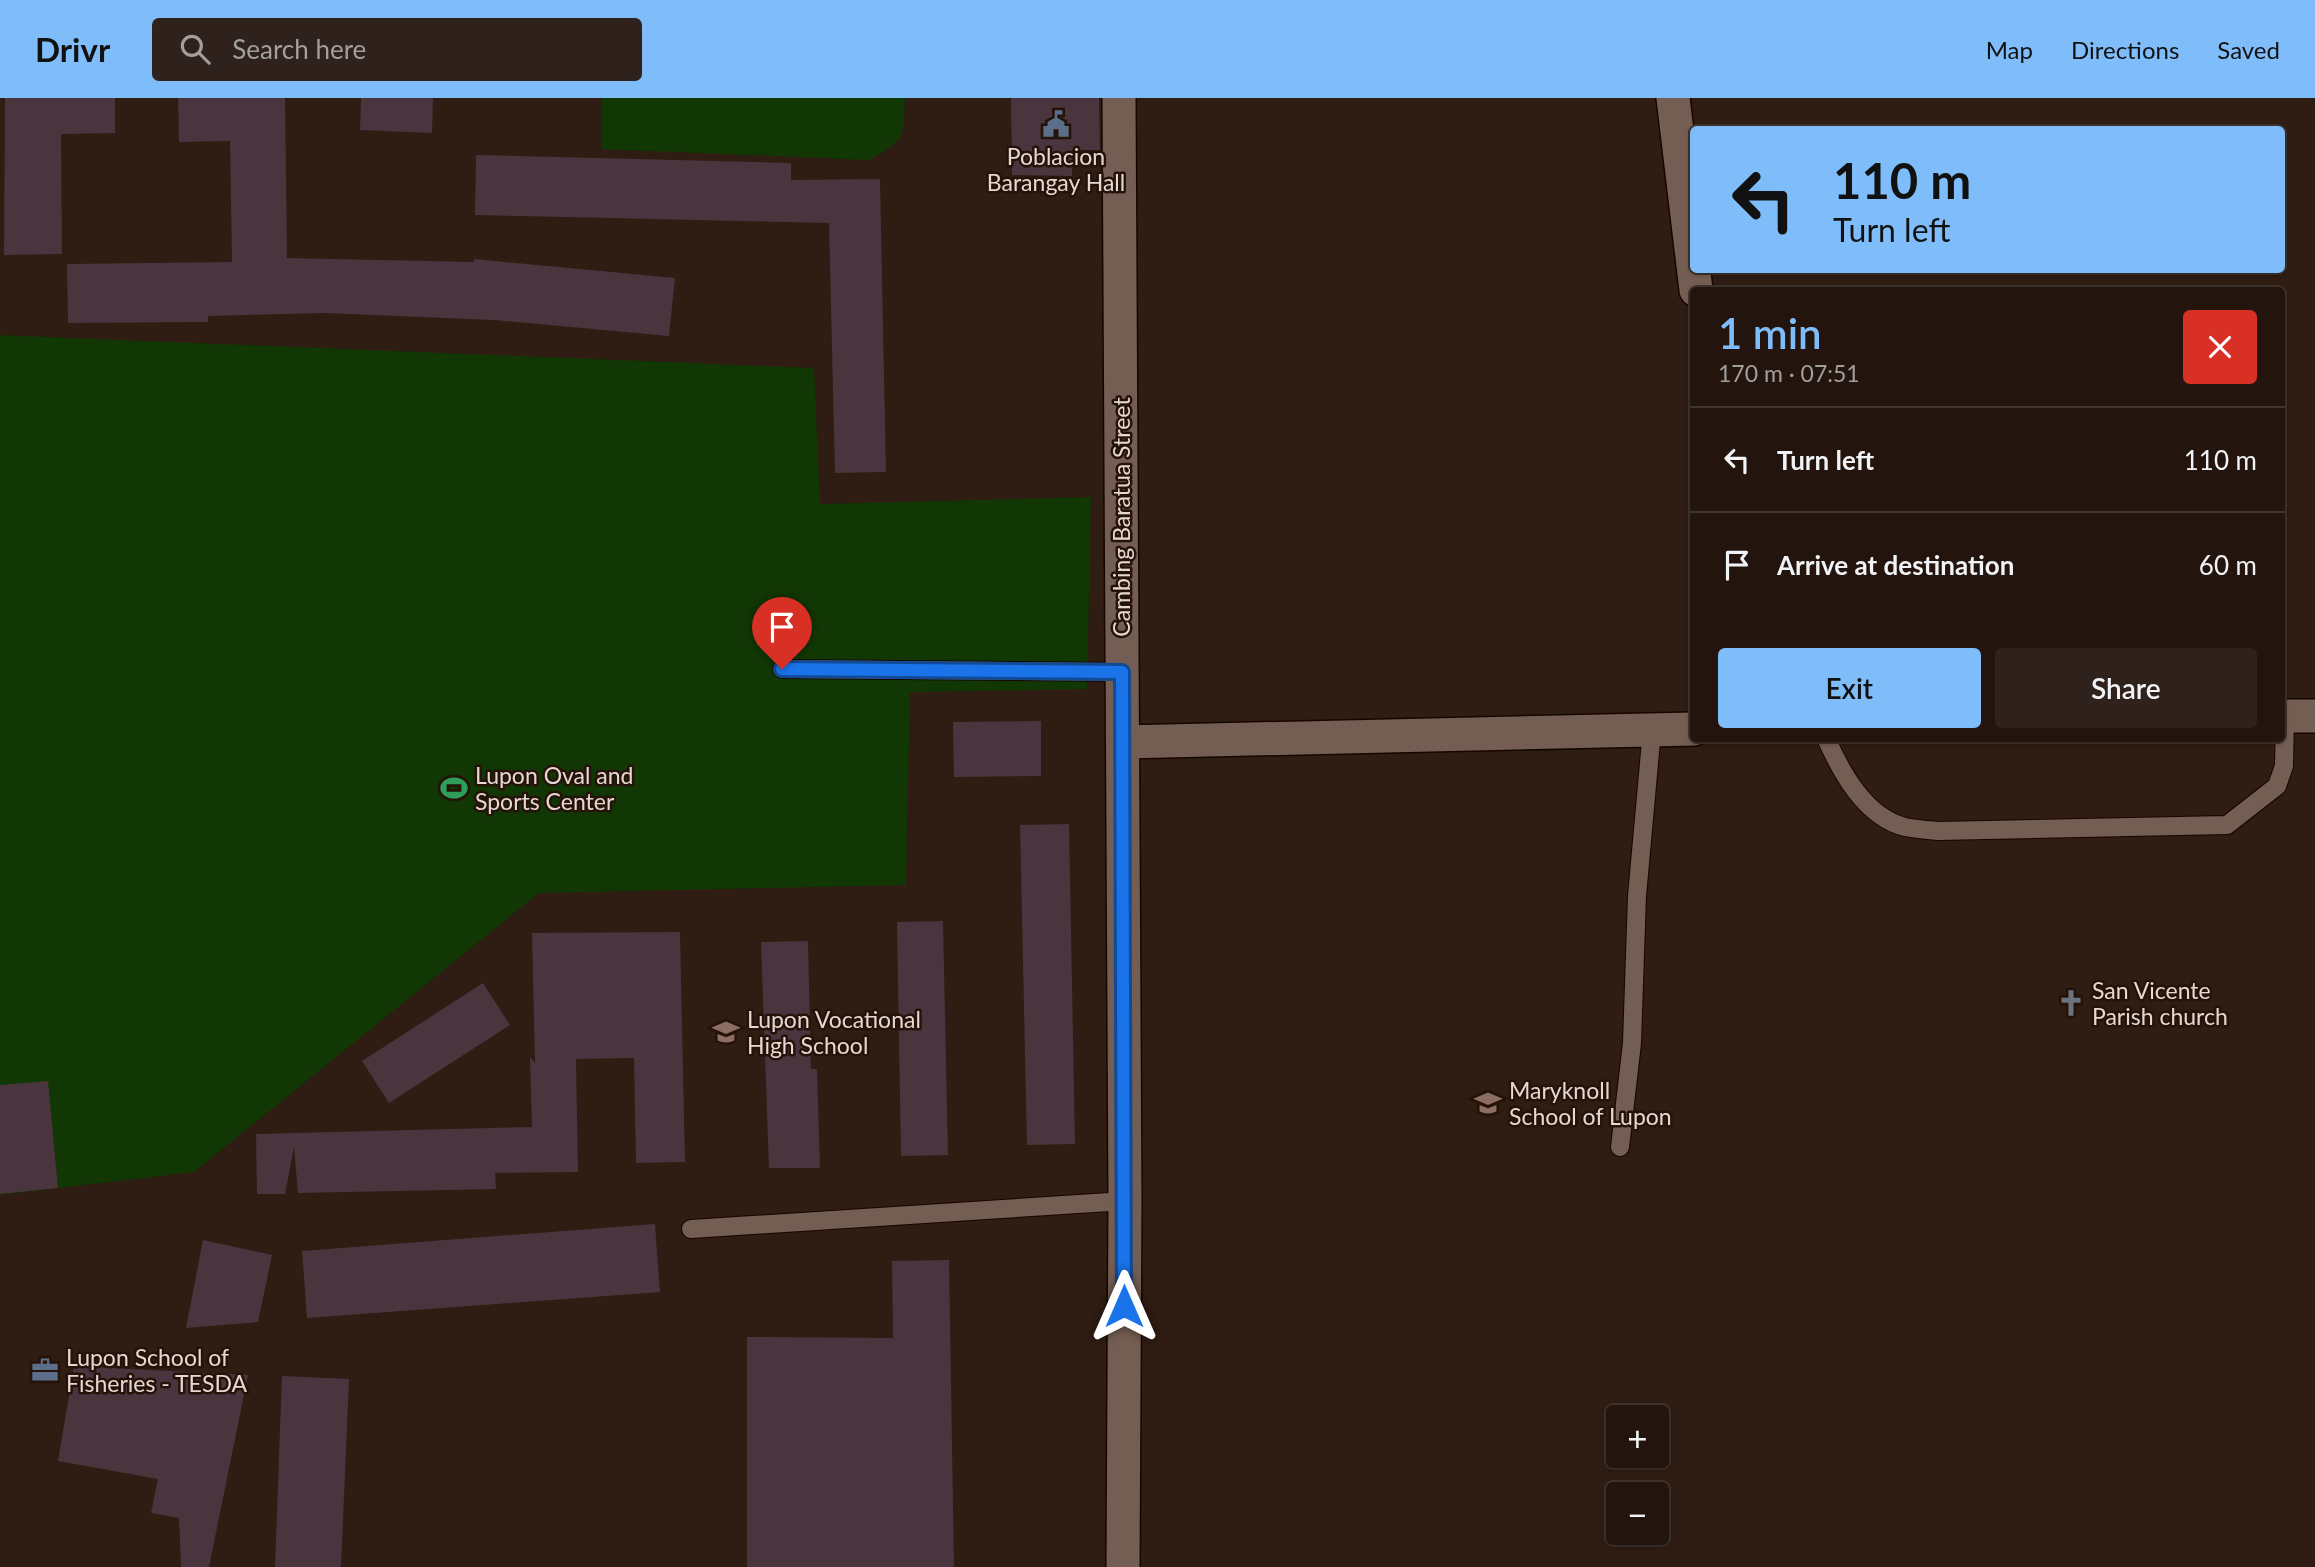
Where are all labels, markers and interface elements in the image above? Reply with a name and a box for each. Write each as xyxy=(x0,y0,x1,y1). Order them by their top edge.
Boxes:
search box xyxy=(152,18,642,81)
text: Drivr xyxy=(35,29,110,69)
icon: search xyxy=(176,30,214,68)
text: Search here xyxy=(232,33,366,65)
text: Map xyxy=(1986,35,2033,64)
text: Directions xyxy=(2071,35,2179,64)
text: Saved xyxy=(2217,35,2280,64)
public building icon: Poblacion Barangay Hall xyxy=(1041,109,1071,139)
place label: Poblacion Barangay Hall xyxy=(987,142,1125,196)
text: 110 m xyxy=(1833,151,1971,209)
icon: left xyxy=(1718,154,1809,245)
text: Turn left xyxy=(1833,210,1950,249)
text: 1 min xyxy=(1718,308,1822,358)
button: close xyxy=(2183,310,2257,384)
text: 170 m · 07:51 xyxy=(1718,359,1860,387)
street label: Cambing Baratua Street xyxy=(1107,397,1135,637)
icon: left xyxy=(1718,441,1756,479)
text: Turn left xyxy=(1777,444,1874,476)
text: 110 m xyxy=(2184,444,2257,476)
icon: arrive xyxy=(1718,546,1756,584)
text: Arrive at destination xyxy=(1777,549,2014,581)
text: 60 m xyxy=(2199,549,2257,581)
pin xyxy=(752,597,812,669)
icon: arrive xyxy=(763,608,801,646)
button: Exit xyxy=(1718,648,1981,728)
button: Share xyxy=(1995,648,2257,728)
place label: Lupon Oval and Sports Center xyxy=(475,761,634,815)
sports icon: Lupon Oval and Sports Center xyxy=(439,773,469,803)
place label: San Vicente Parish church xyxy=(2092,976,2228,1030)
church icon: San Vicente Parish church xyxy=(2056,988,2086,1018)
place label: Lupon Vocational High School xyxy=(747,1005,921,1059)
school or university icon: Lupon Vocational High School xyxy=(711,1017,741,1047)
place label: Maryknoll School of Lupon xyxy=(1509,1076,1672,1130)
school or university icon: Maryknoll School of Lupon xyxy=(1473,1088,1503,1118)
position arrow xyxy=(1087,1269,1161,1343)
place label: Lupon School of Fisheries - TESDA xyxy=(66,1343,247,1397)
office icon: Lupon School of Fisheries - TESDA xyxy=(30,1355,60,1385)
map controls xyxy=(1606,1405,1669,1545)
button: + xyxy=(1606,1405,1669,1468)
button: − xyxy=(1606,1482,1669,1545)

